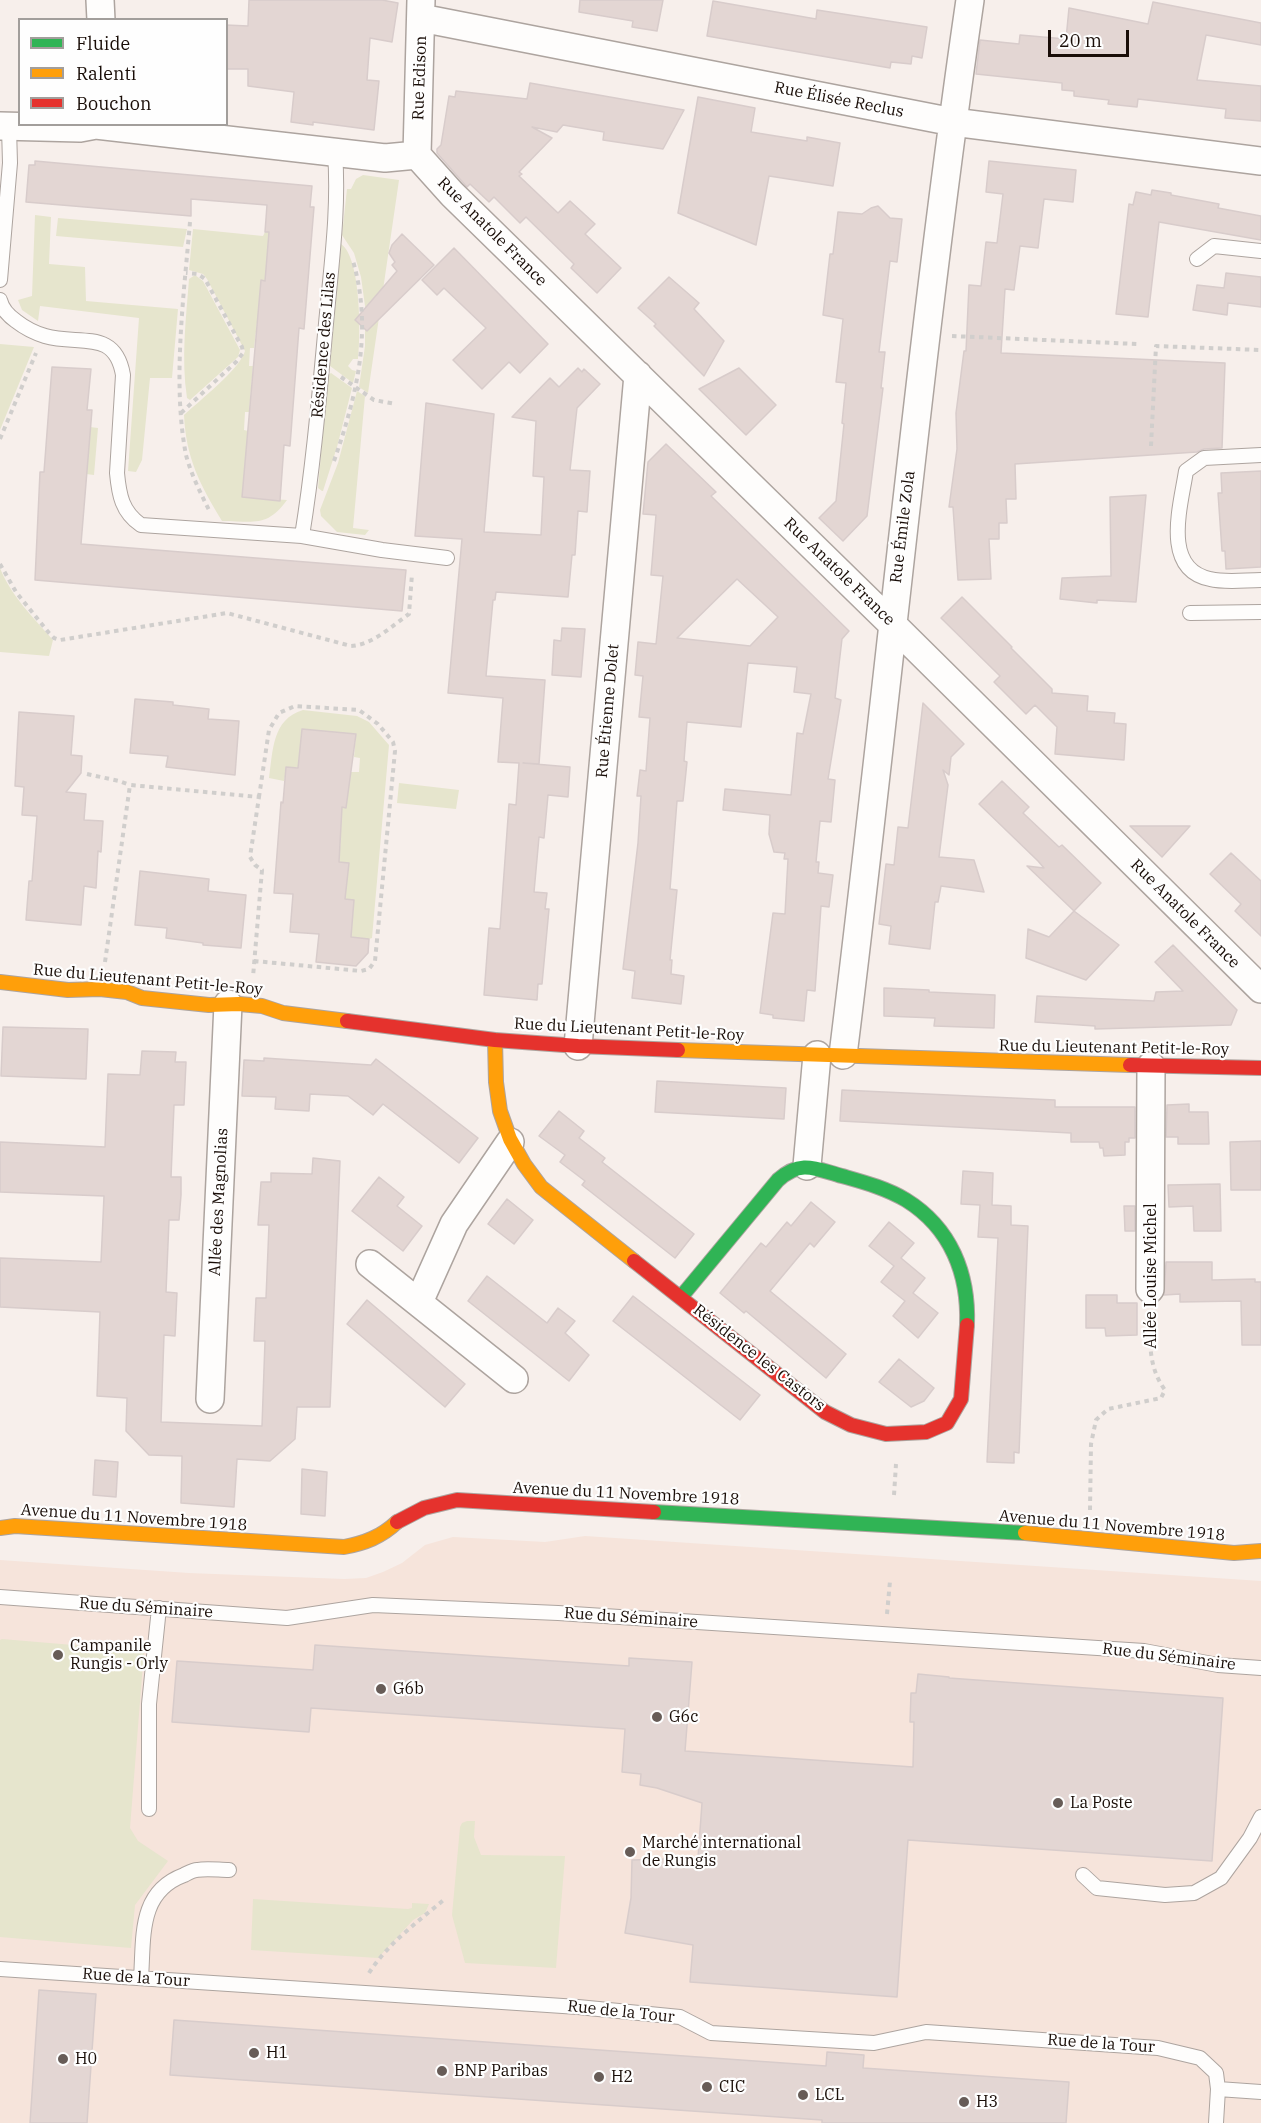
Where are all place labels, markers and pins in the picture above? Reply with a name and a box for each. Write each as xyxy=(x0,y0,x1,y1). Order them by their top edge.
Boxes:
place label: Campanile Rungis - Orly xyxy=(70,1636,168,1674)
marker: Campanile Rungis - Orly xyxy=(51,1648,65,1662)
place label: G6b xyxy=(393,1679,424,1699)
marker: G6b xyxy=(374,1682,388,1696)
place label: G6c xyxy=(669,1707,698,1727)
marker: G6c xyxy=(650,1710,664,1724)
place label: La Poste xyxy=(1070,1793,1133,1813)
marker: La Poste xyxy=(1051,1796,1065,1810)
place label: Marché international de Rungis xyxy=(642,1833,801,1871)
marker: Marché international de Rungis xyxy=(623,1845,637,1859)
place label: H1 xyxy=(266,2043,288,2063)
marker: H1 xyxy=(247,2046,261,2060)
place label: H0 xyxy=(75,2049,97,2069)
marker: H0 xyxy=(56,2052,70,2066)
place label: BNP Paribas xyxy=(454,2061,548,2081)
marker: BNP Paribas xyxy=(435,2064,449,2078)
place label: H2 xyxy=(611,2067,633,2087)
marker: H2 xyxy=(592,2070,606,2084)
place label: CIC xyxy=(719,2077,745,2097)
marker: CIC xyxy=(700,2080,714,2094)
place label: LCL xyxy=(815,2085,844,2105)
marker: LCL xyxy=(796,2088,810,2102)
place label: H3 xyxy=(976,2092,998,2112)
marker: H3 xyxy=(957,2095,971,2109)

